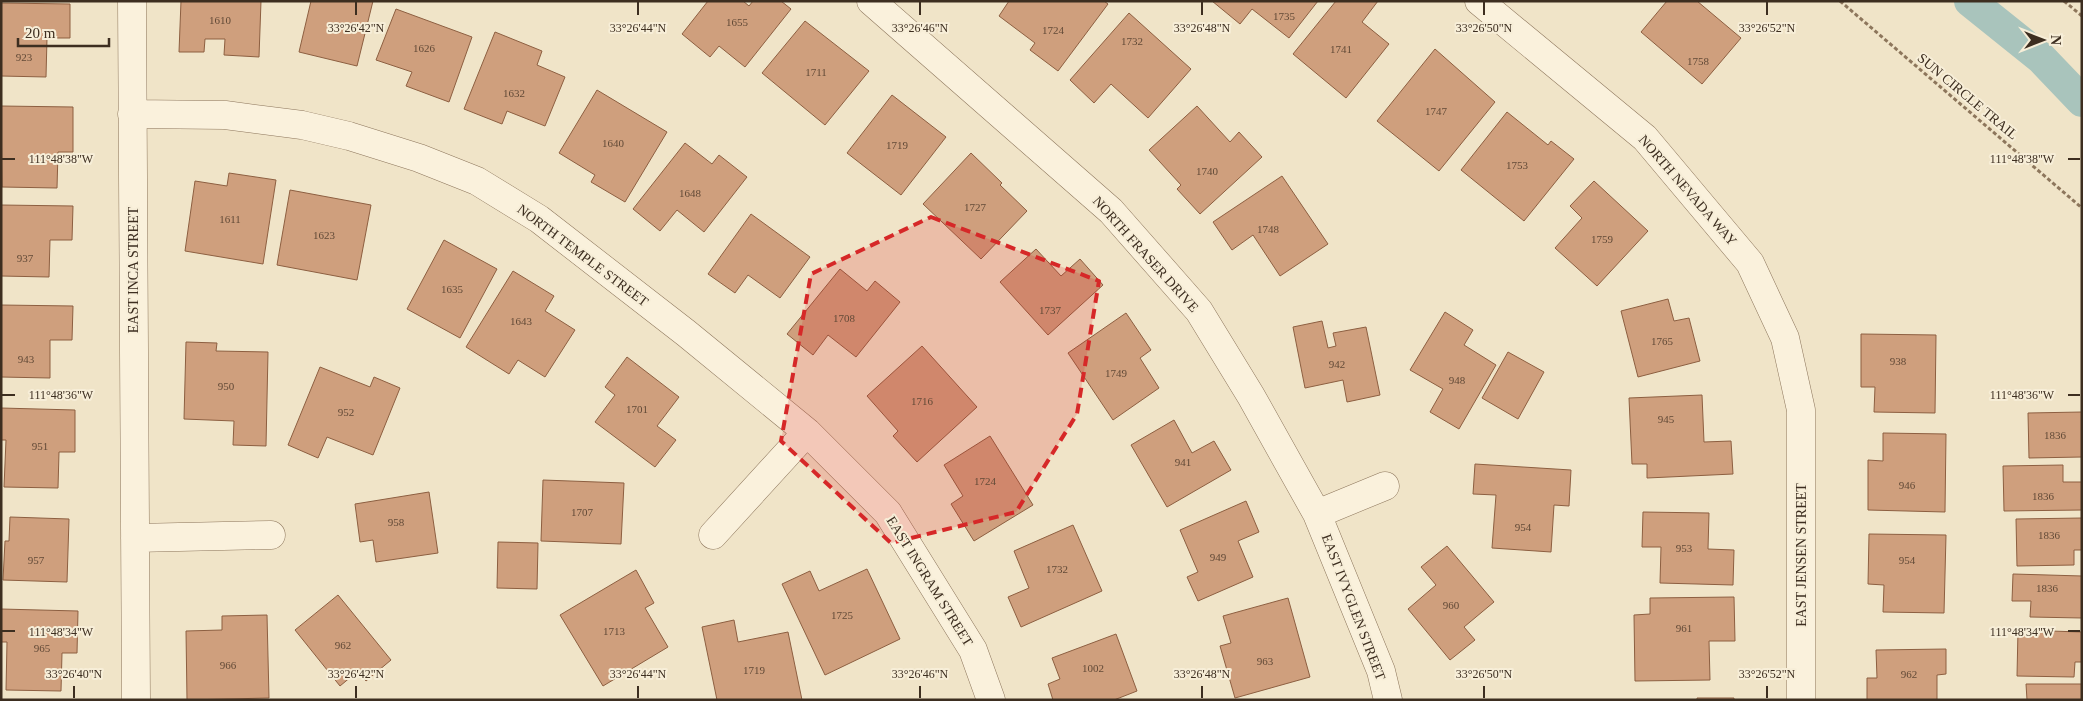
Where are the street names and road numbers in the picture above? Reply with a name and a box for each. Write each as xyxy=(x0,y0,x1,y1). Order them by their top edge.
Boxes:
street label: SUN CIRCLE TRAIL xyxy=(1915,50,2021,143)
street label: NORTH NEVADA WAY xyxy=(1636,132,1740,249)
street label: NORTH FRASER DRIVE xyxy=(1090,194,1201,315)
street label: NORTH TEMPLE STREET xyxy=(514,201,651,310)
street label: EAST INCA STREET xyxy=(126,206,141,333)
street label: EAST JENSEN STREET xyxy=(1794,483,1809,627)
street label: EAST INGRAM STREET xyxy=(884,514,976,649)
street label: EAST IVYGLEN STREET xyxy=(1319,532,1389,683)

